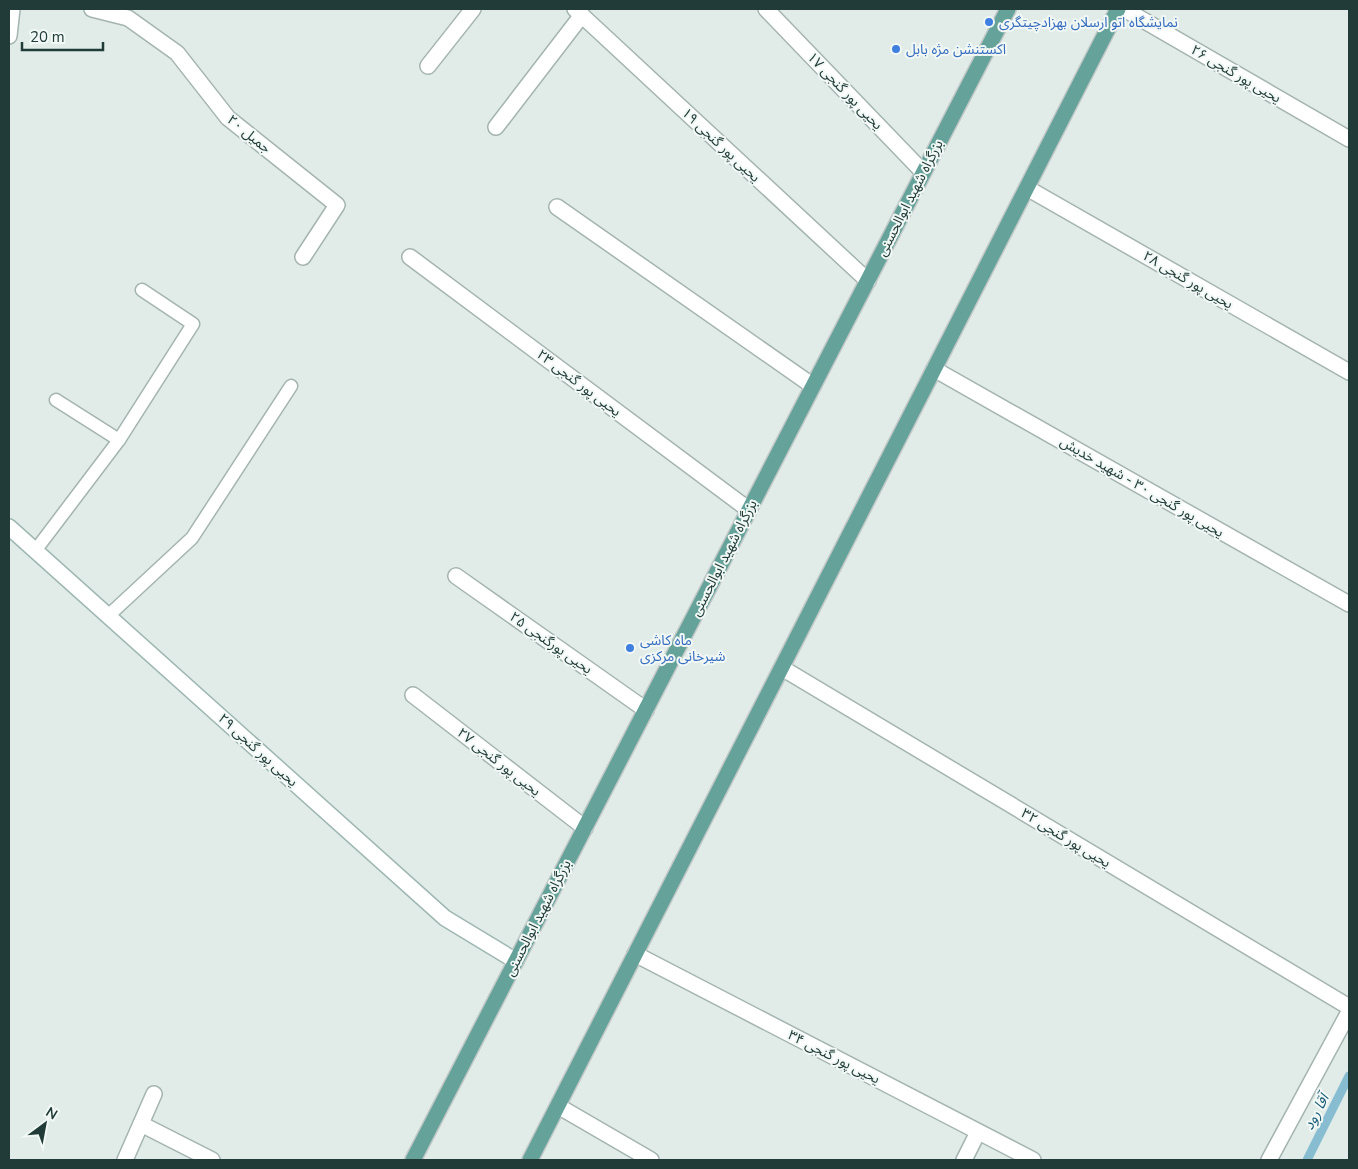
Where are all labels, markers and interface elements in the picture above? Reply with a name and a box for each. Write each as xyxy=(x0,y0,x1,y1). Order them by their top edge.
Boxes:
place label: نمایشگاه اتو ارسلان بهزادچیتگری xyxy=(999,13,1178,32)
marker: نمایشگاه اتو ارسلان بهزادچیتگری xyxy=(983,16,995,28)
scale bar xyxy=(22,20,104,52)
text: 20 m xyxy=(30,27,65,47)
place label: اکستنشن مژه بابل xyxy=(906,40,1006,59)
street label: یحیی پور گنجی ۲۶ xyxy=(1187,40,1285,108)
marker: اکستنشن مژه بابل xyxy=(890,43,902,55)
street label: یحیی پور گنجی ۱۷ xyxy=(803,48,887,134)
street label: یحیی پور گنجی ۱۹ xyxy=(677,104,764,187)
street label: جمیل ۲۰ xyxy=(223,110,275,158)
street label: بزرگراه شهید ابوالحسنی xyxy=(872,136,948,260)
street label: یحیی پور گنجی ۲۸ xyxy=(1139,246,1237,314)
street label: یحیی پور گنجی ۲۳ xyxy=(533,345,625,421)
street label: یحیی پور گنجی ۳۰ - شهید خدیش xyxy=(1057,432,1227,542)
street label: بزرگراه شهید ابوالحسنی xyxy=(686,496,762,620)
street label: یحیی پورگنجی ۲۵ xyxy=(506,607,596,679)
place label: ماه کاشی شیرخانی مرکزی xyxy=(640,631,725,666)
marker: ماه کاشی شیرخانی مرکزی xyxy=(624,642,636,654)
street label: یحیی پور گنجی ۲۹ xyxy=(214,709,302,791)
street label: یحیی پور گنجی ۲۷ xyxy=(453,723,545,801)
street label: یحیی پور گنجی ۳۲ xyxy=(1018,804,1114,872)
street label: بزرگراه شهید ابوالحسنی xyxy=(500,856,576,980)
street label: یحیی پور گنجی ۳۴ xyxy=(785,1026,883,1089)
water label: آقا رود xyxy=(1299,1087,1335,1133)
north arrow xyxy=(20,1099,70,1149)
text: N xyxy=(42,1103,61,1124)

